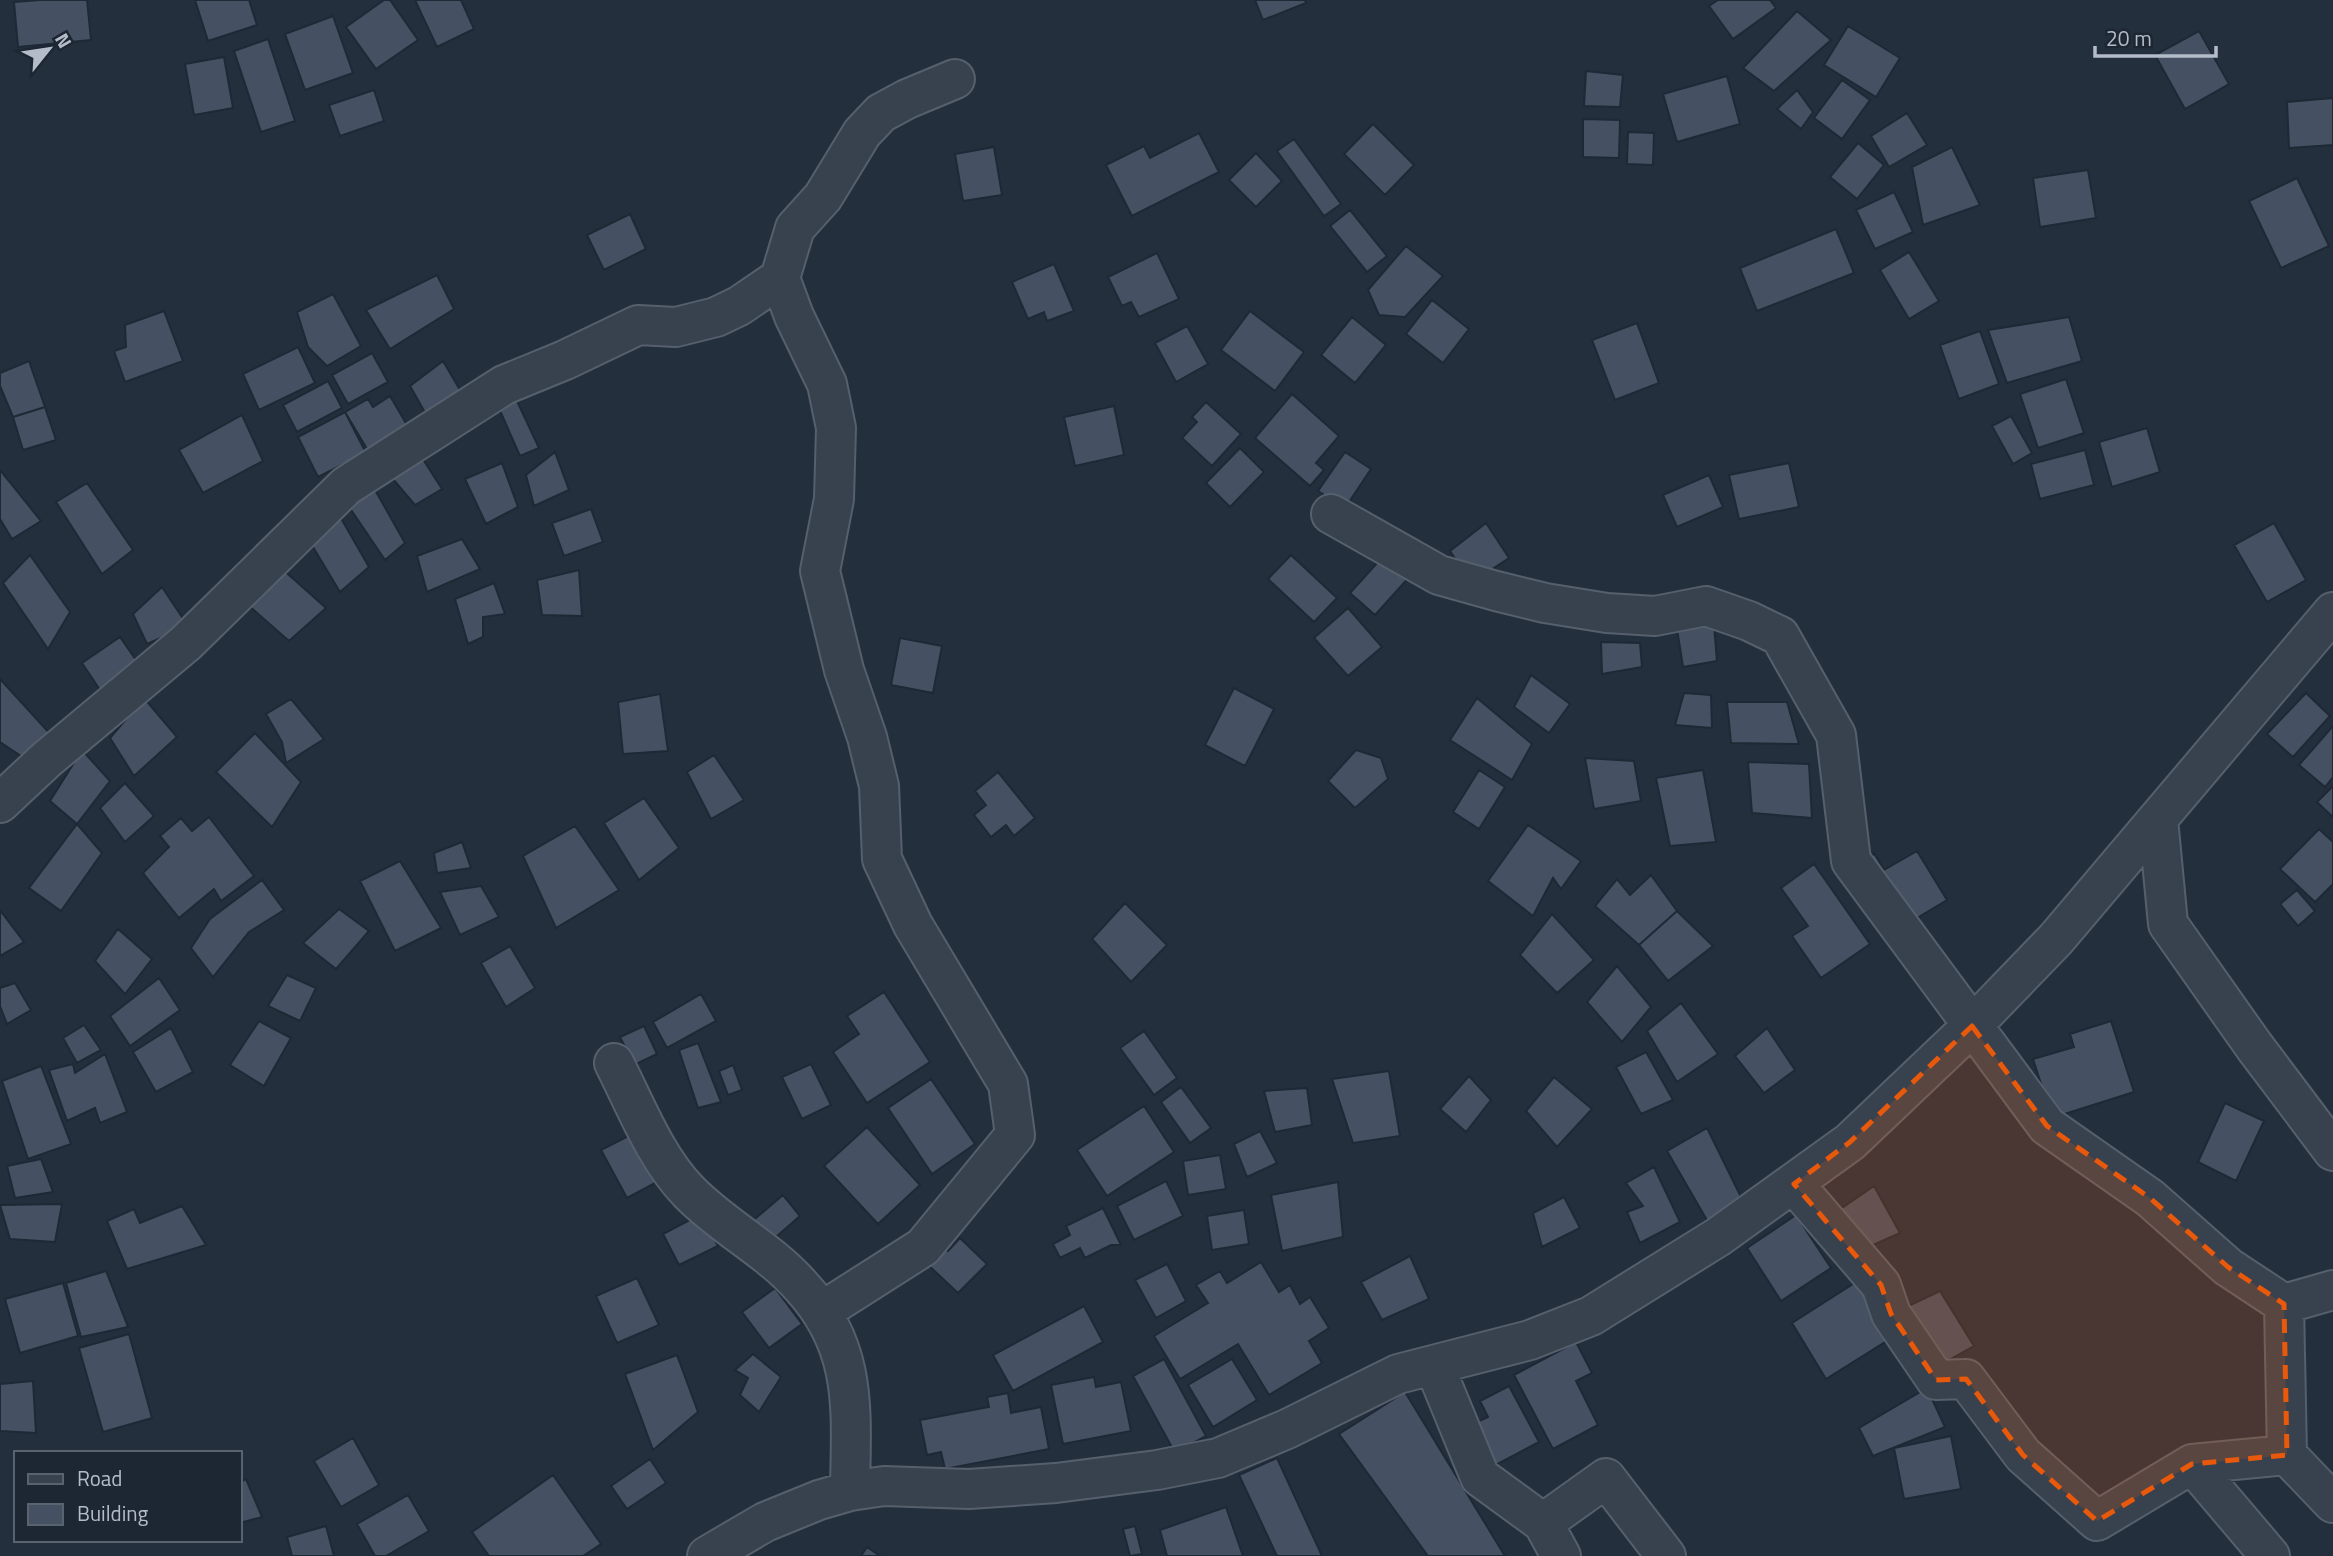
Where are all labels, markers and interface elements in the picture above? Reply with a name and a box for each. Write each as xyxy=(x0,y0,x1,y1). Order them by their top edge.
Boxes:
north arrow xyxy=(14,14,84,84)
scale bar xyxy=(2095,14,2216,58)
text: 20 m xyxy=(2106,22,2152,54)
text: N xyxy=(48,27,80,53)
legend xyxy=(14,1451,242,1542)
text: Road xyxy=(77,1462,122,1494)
text: Building xyxy=(77,1497,149,1529)

